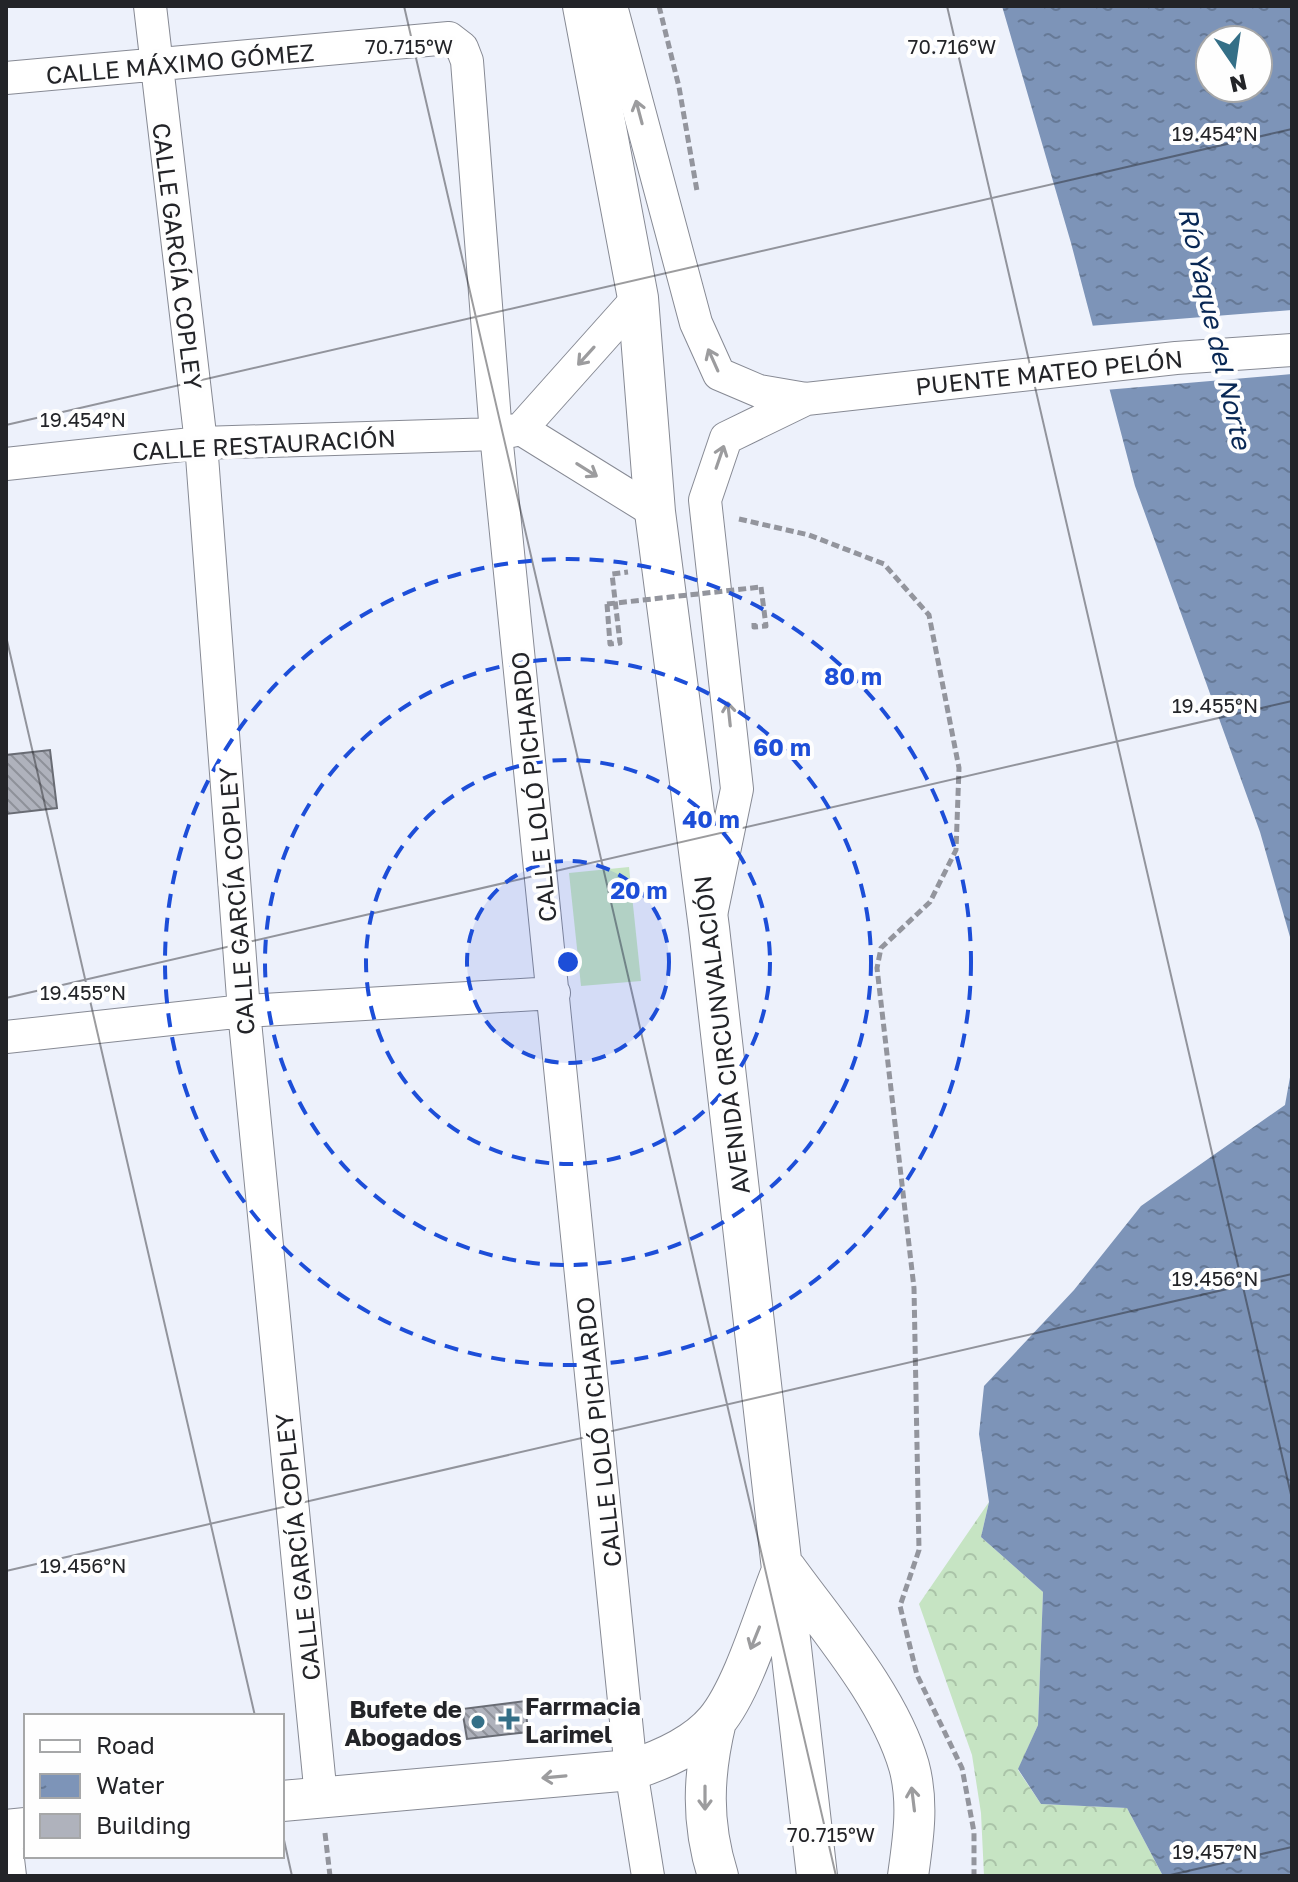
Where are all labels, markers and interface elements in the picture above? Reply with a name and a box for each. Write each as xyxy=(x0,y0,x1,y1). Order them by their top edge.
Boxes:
north arrow xyxy=(1194,24,1274,104)
text: 70.715°W xyxy=(365,34,453,58)
text: 70.716°W xyxy=(908,34,996,58)
street label: CALLE MÁXIMO GÓMEZ xyxy=(45,37,315,89)
text: N xyxy=(1227,69,1250,99)
one-way arrow xyxy=(631,99,646,125)
street label: CALLE GARCÍA COPLEY xyxy=(147,121,209,392)
text: 19.454°N xyxy=(1172,121,1258,145)
water label: Río Yaque del Norte xyxy=(1172,204,1258,454)
street label: PUENTE MATEO PELÓN xyxy=(914,344,1184,400)
one-way arrow xyxy=(577,346,595,366)
one-way arrow xyxy=(705,349,720,373)
text: 19.454°N xyxy=(40,407,126,431)
street label: CALLE RESTAURACIÓN xyxy=(132,423,396,465)
one-way arrow xyxy=(713,445,728,470)
one-way arrow xyxy=(576,462,598,479)
street label: CALLE LOLÓ PICHARDO xyxy=(504,650,562,924)
text: 80 m xyxy=(824,661,882,690)
text: 19.455°N xyxy=(1172,693,1258,717)
one-way arrow xyxy=(721,702,736,727)
text: 60 m xyxy=(753,732,811,761)
street label: CALLE GARCÍA COPLEY xyxy=(212,765,260,1036)
text: 40 m xyxy=(682,804,740,833)
street label: AVENIDA CIRCUNVALACIÓN xyxy=(687,874,755,1196)
text: 20 m xyxy=(610,875,668,904)
centre of rings xyxy=(554,948,582,976)
text: 19.455°N xyxy=(40,980,126,1004)
text: 19.456°N xyxy=(1172,1266,1258,1290)
street label: CALLE LOLÓ PICHARDO xyxy=(569,1295,627,1569)
street label: CALLE GARCÍA COPLEY xyxy=(268,1411,325,1682)
text: 19.456°N xyxy=(40,1553,126,1577)
one-way arrow xyxy=(747,1625,762,1650)
place label: Farrmacia Larimel xyxy=(525,1691,641,1748)
place label: Bufete de Abogados xyxy=(345,1694,462,1751)
marker: Farrmacia Larimel xyxy=(500,1710,518,1728)
marker: Bufete de Abogados xyxy=(469,1713,487,1731)
legend xyxy=(24,1714,284,1858)
text: Road xyxy=(96,1730,155,1759)
one-way arrow xyxy=(541,1769,568,1784)
text: Water xyxy=(96,1770,164,1799)
one-way arrow xyxy=(697,1784,712,1811)
one-way arrow xyxy=(905,1787,920,1812)
text: Building xyxy=(96,1810,191,1839)
text: 70.715°W xyxy=(787,1822,875,1846)
text: 19.457°N xyxy=(1172,1839,1258,1863)

